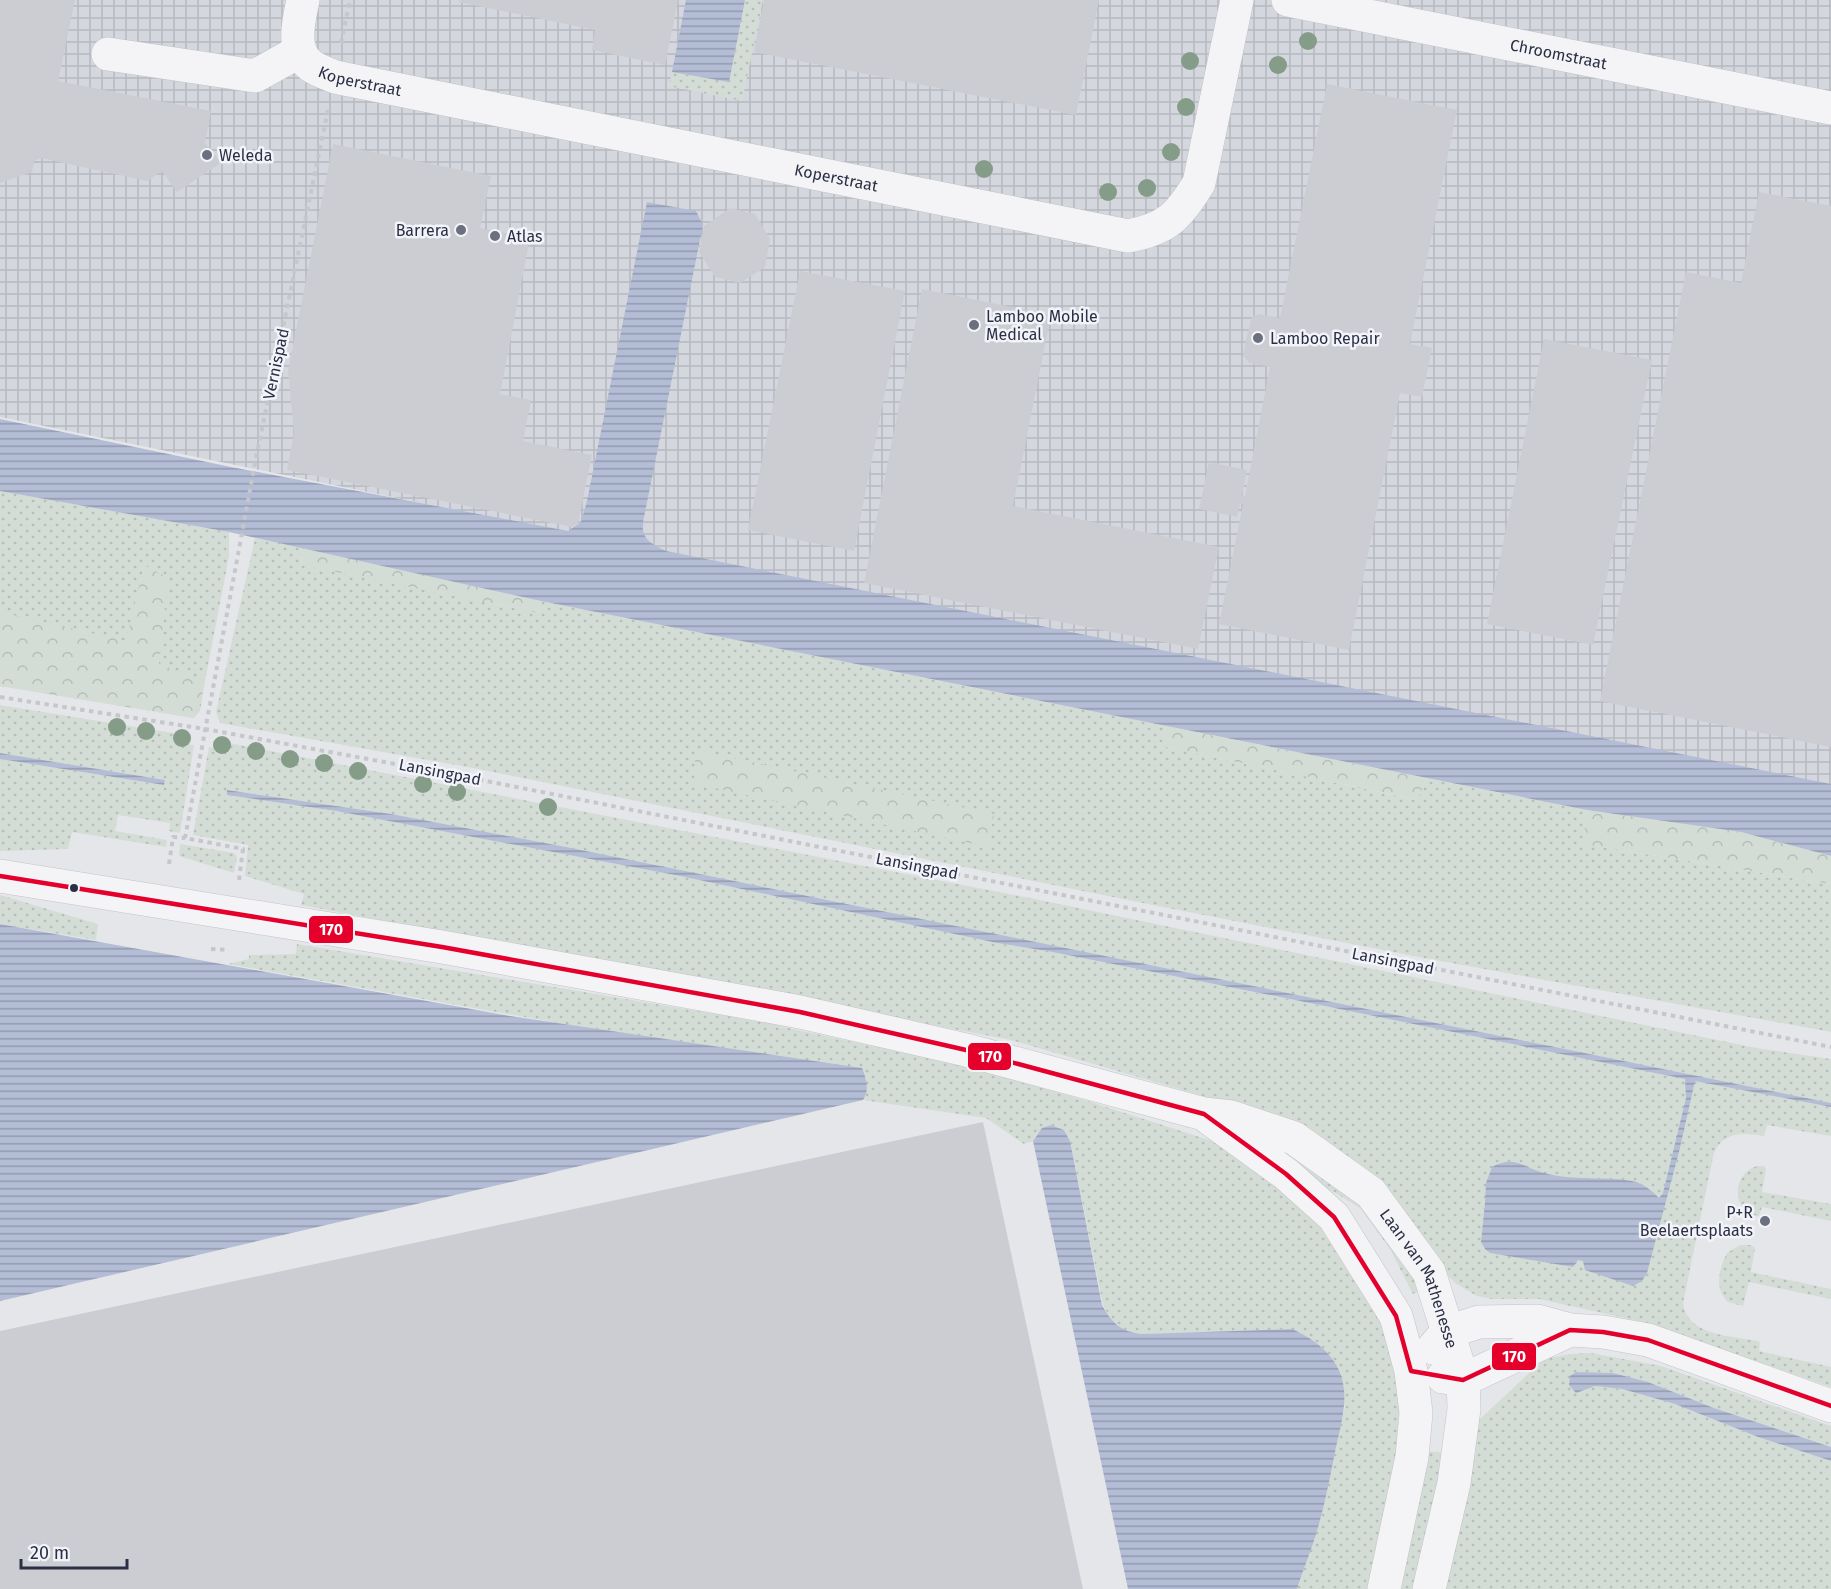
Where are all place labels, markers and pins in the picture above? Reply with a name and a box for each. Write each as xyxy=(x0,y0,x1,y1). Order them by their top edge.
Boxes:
place label: Weleda xyxy=(219,146,272,165)
marker: Weleda xyxy=(200,148,214,162)
place label: Barrera xyxy=(396,221,449,240)
marker: Barrera xyxy=(454,223,468,237)
place label: Atlas xyxy=(507,227,542,246)
marker: Atlas xyxy=(488,229,502,243)
place label: Lamboo Mobile Medical xyxy=(986,307,1098,344)
marker: Lamboo Mobile Medical xyxy=(967,318,981,332)
place label: Lamboo Repair xyxy=(1270,329,1380,348)
marker: Lamboo Repair xyxy=(1251,331,1265,345)
unlabelled marker xyxy=(68,882,80,894)
place label: P+R Beelaertsplaats xyxy=(1640,1203,1753,1240)
marker: P+R Beelaertsplaats xyxy=(1758,1214,1772,1228)

